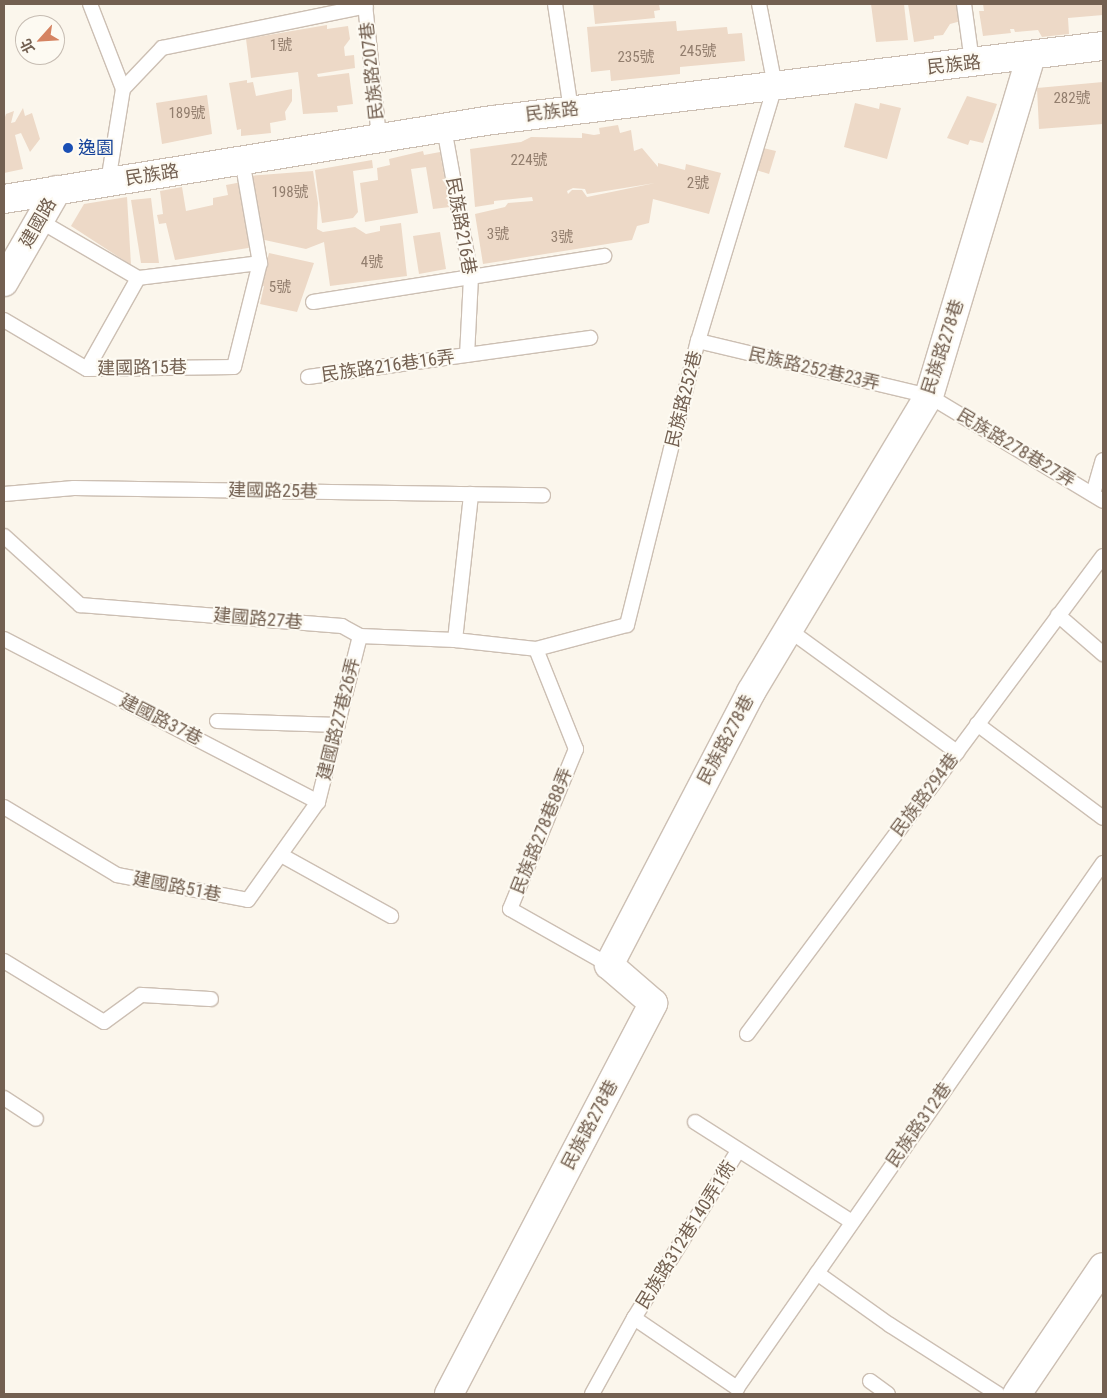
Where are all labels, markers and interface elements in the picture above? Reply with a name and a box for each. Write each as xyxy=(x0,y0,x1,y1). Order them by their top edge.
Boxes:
north arrow xyxy=(15,15,65,65)
street label: 民族路207巷 xyxy=(356,21,388,121)
text: 北 xyxy=(17,36,38,56)
house number: 1號 xyxy=(270,37,292,55)
house number: 245號 xyxy=(679,43,717,61)
house number: 235號 xyxy=(617,49,655,67)
street label: 民族路 xyxy=(926,51,982,79)
house number: 282號 xyxy=(1053,90,1091,108)
street label: 民族路 xyxy=(524,98,580,126)
house number: 189號 xyxy=(168,105,206,123)
place label: 逸園 xyxy=(78,137,114,159)
marker: 逸園 xyxy=(62,142,74,154)
house number: 224號 xyxy=(510,152,548,170)
street label: 民族路 xyxy=(124,160,180,190)
house number: 2號 xyxy=(687,175,709,193)
street label: 民族路216巷 xyxy=(442,176,480,276)
house number: 198號 xyxy=(271,184,309,202)
street label: 建國路 xyxy=(15,194,61,252)
house number: 3號 xyxy=(487,226,509,244)
house number: 3號 xyxy=(551,229,573,247)
house number: 4號 xyxy=(361,254,383,272)
house number: 5號 xyxy=(269,279,291,297)
street label: 民族路278巷 xyxy=(917,297,969,397)
street label: 民族路252巷23弄 xyxy=(746,343,882,395)
street label: 民族路216巷16弄 xyxy=(320,346,456,386)
street label: 民族路252巷 xyxy=(662,349,706,449)
street label: 建國路15巷 xyxy=(97,356,187,380)
street label: 民族路278巷27弄 xyxy=(953,404,1079,492)
street label: 建國路25巷 xyxy=(228,479,318,503)
street label: 建國路27巷 xyxy=(212,604,304,634)
street label: 建國路27巷26弄 xyxy=(313,655,365,783)
street label: 建國路37巷 xyxy=(116,690,206,750)
street label: 民族路278巷 xyxy=(693,691,759,789)
street label: 民族路294巷 xyxy=(887,749,963,841)
street label: 民族路278巷88弄 xyxy=(507,765,577,897)
street label: 建國路51巷 xyxy=(131,868,223,906)
street label: 民族路278巷 xyxy=(557,1076,623,1174)
street label: 民族路312巷 xyxy=(882,1078,956,1172)
street label: 民族路312巷140弄1衖 xyxy=(632,1157,740,1313)

